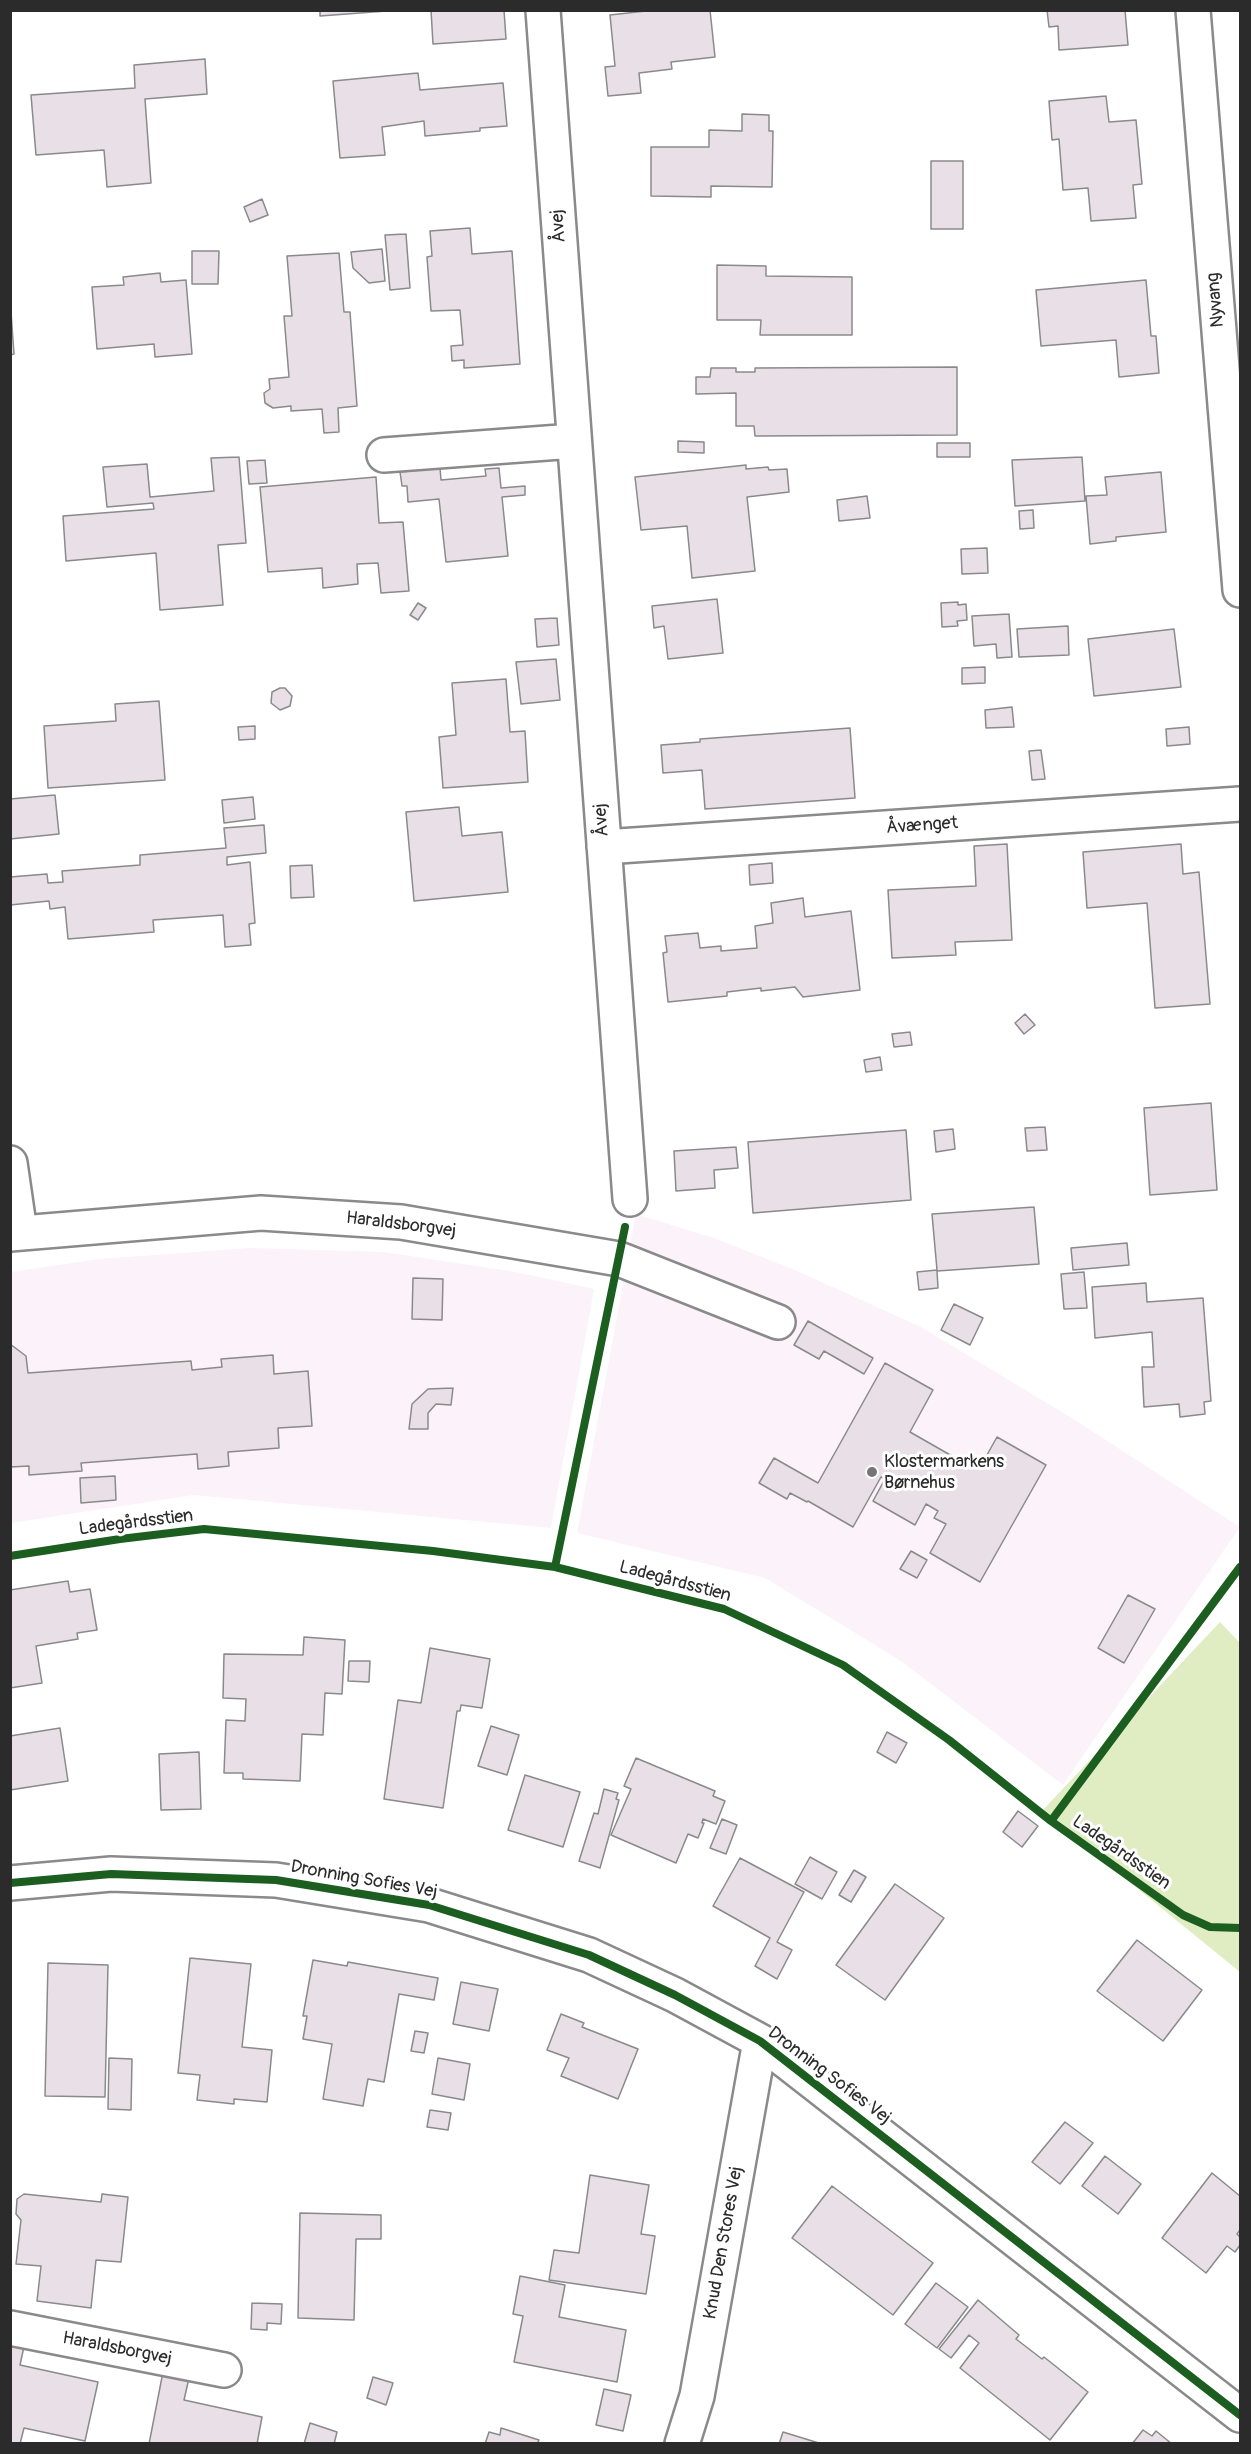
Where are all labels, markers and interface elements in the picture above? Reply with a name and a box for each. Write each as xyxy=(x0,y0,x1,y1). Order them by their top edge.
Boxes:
street label: Åvej xyxy=(547,209,571,243)
street label: Nyvang xyxy=(1203,272,1229,328)
street label: Åvej xyxy=(590,803,614,837)
street label: Åvænget xyxy=(885,813,959,839)
street label: Haraldsborgvej xyxy=(345,1208,457,1242)
place label: Klostermarkens Børnehus xyxy=(884,1451,1004,1494)
marker: Klostermarkens Børnehus xyxy=(865,1465,879,1479)
street label: Ladegårdsstien xyxy=(78,1505,194,1541)
street label: Ladegårdsstien xyxy=(617,1557,733,1607)
street label: Ladegårdsstien xyxy=(1068,1811,1174,1895)
street label: Dronning Sofies Vej xyxy=(289,1856,439,1904)
street label: Dronning Sofies Vej xyxy=(763,2023,895,2129)
street label: Knud Den Stores Vej xyxy=(700,2165,748,2321)
street label: Haraldsborgvej xyxy=(61,2328,173,2370)

